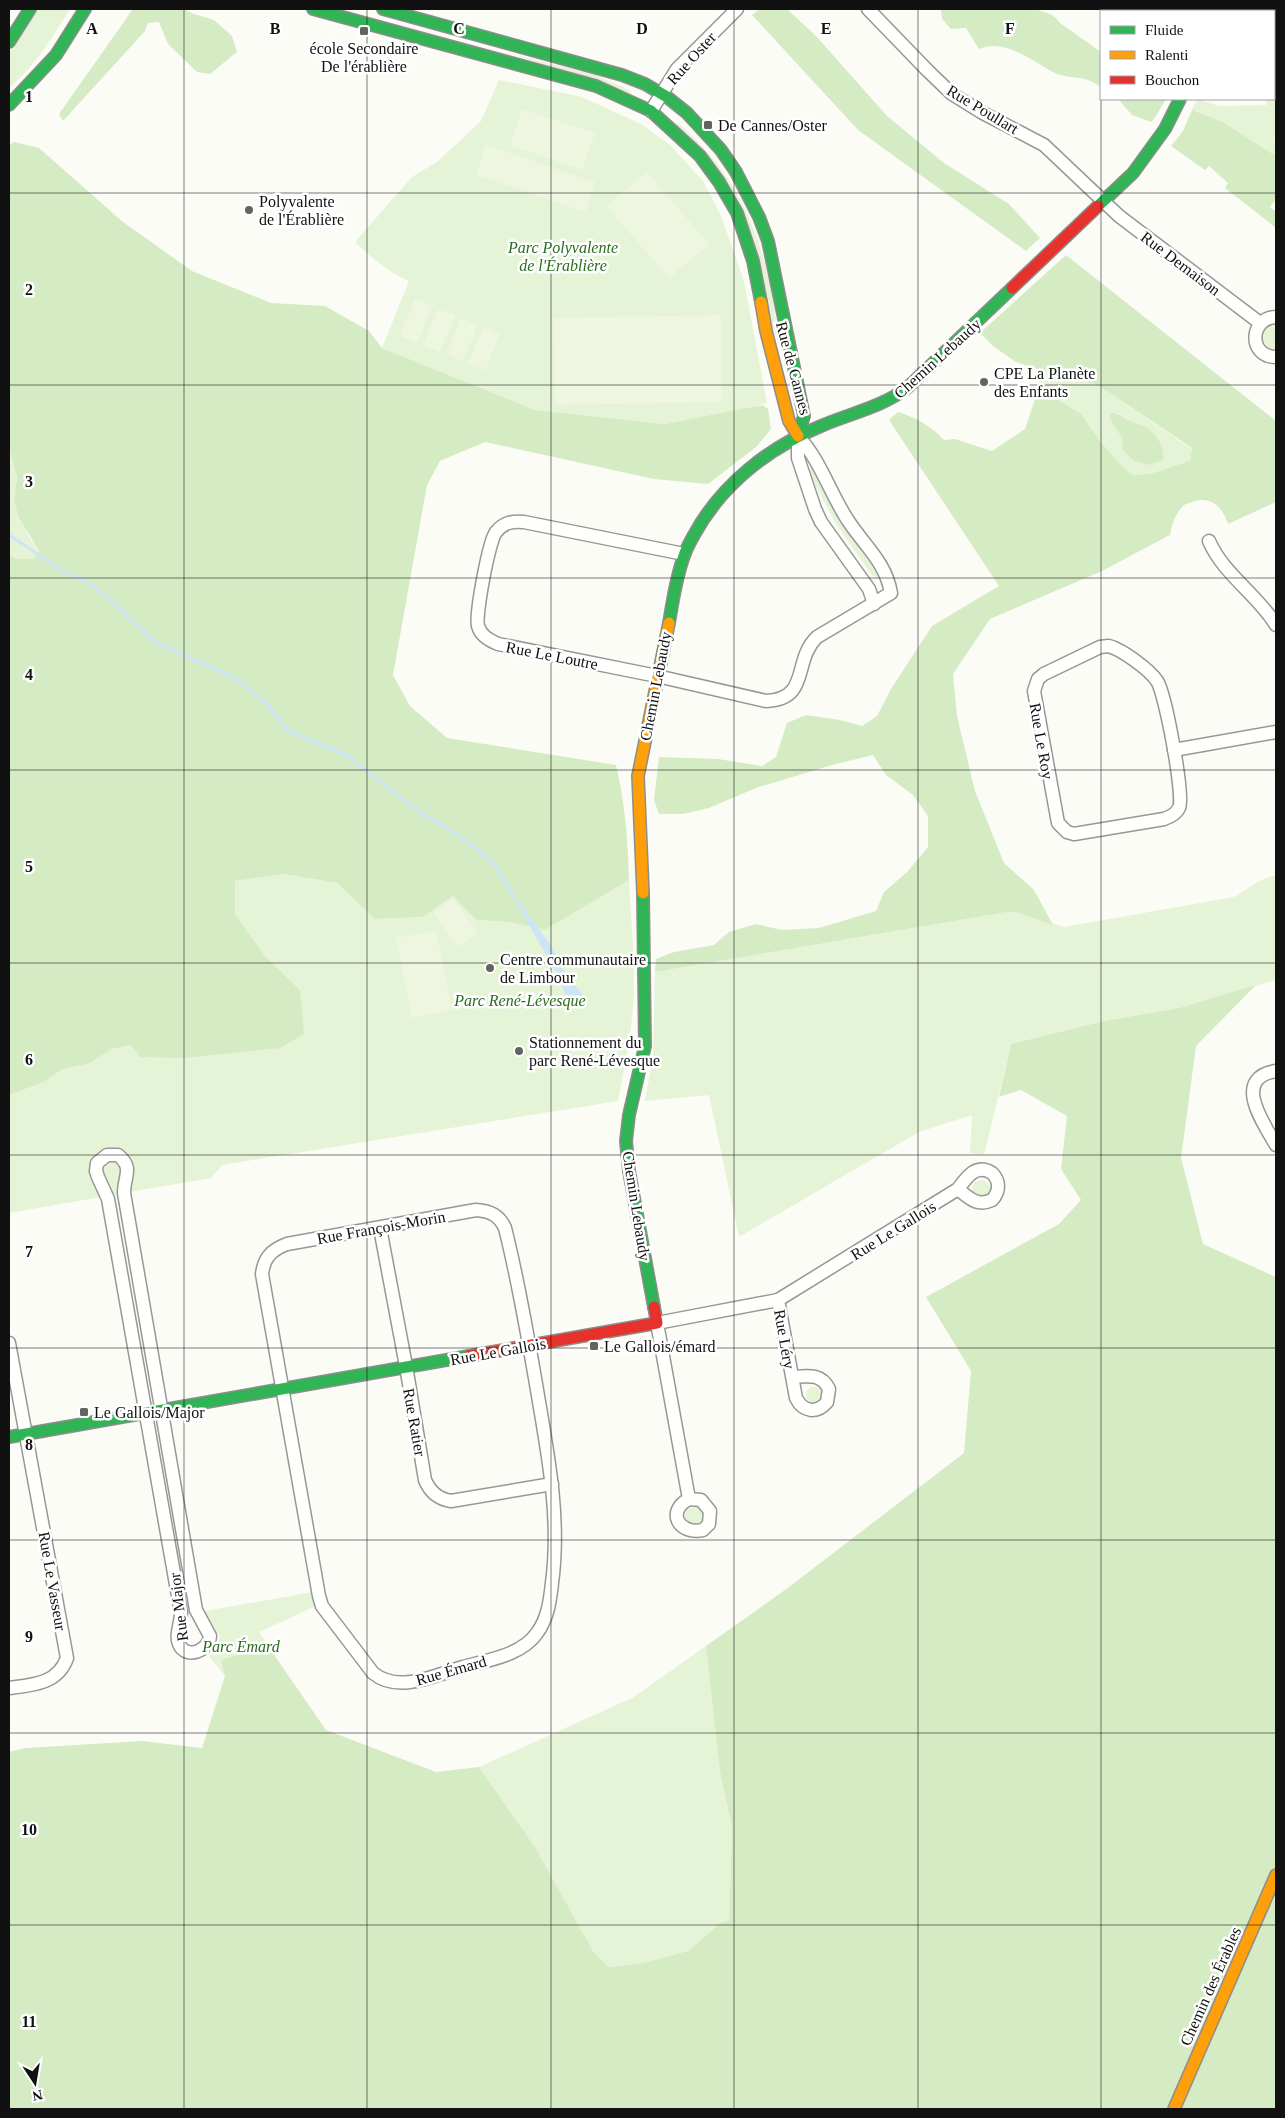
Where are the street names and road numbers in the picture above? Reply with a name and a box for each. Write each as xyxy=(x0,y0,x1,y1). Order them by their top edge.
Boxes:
street label: Rue Oster xyxy=(663,28,720,88)
street label: Rue Poullart xyxy=(944,81,1022,138)
street label: Rue Demaison xyxy=(1138,228,1224,299)
street label: Chemin Lebaudy xyxy=(891,315,985,402)
street label: Rue de Cannes xyxy=(773,320,814,417)
street label: Chemin Lebaudy xyxy=(637,630,675,742)
street label: Rue Le Loutre xyxy=(504,638,599,673)
street label: Rue Le Roy xyxy=(1025,702,1057,781)
street label: Chemin Lebaudy xyxy=(618,1150,654,1262)
street label: Rue Le Gallois xyxy=(848,1198,939,1263)
street label: Rue François-Morin xyxy=(315,1208,447,1248)
street label: Rue Léry xyxy=(770,1308,798,1370)
street label: Rue Le Gallois xyxy=(449,1335,547,1368)
street label: Rue Ratier xyxy=(400,1387,429,1458)
street label: Rue Le Vasseur xyxy=(35,1530,70,1633)
street label: Rue Major xyxy=(166,1571,192,1642)
street label: Rue Émard xyxy=(414,1651,488,1689)
street label: Chemin des Érables xyxy=(1176,1924,1244,2048)

